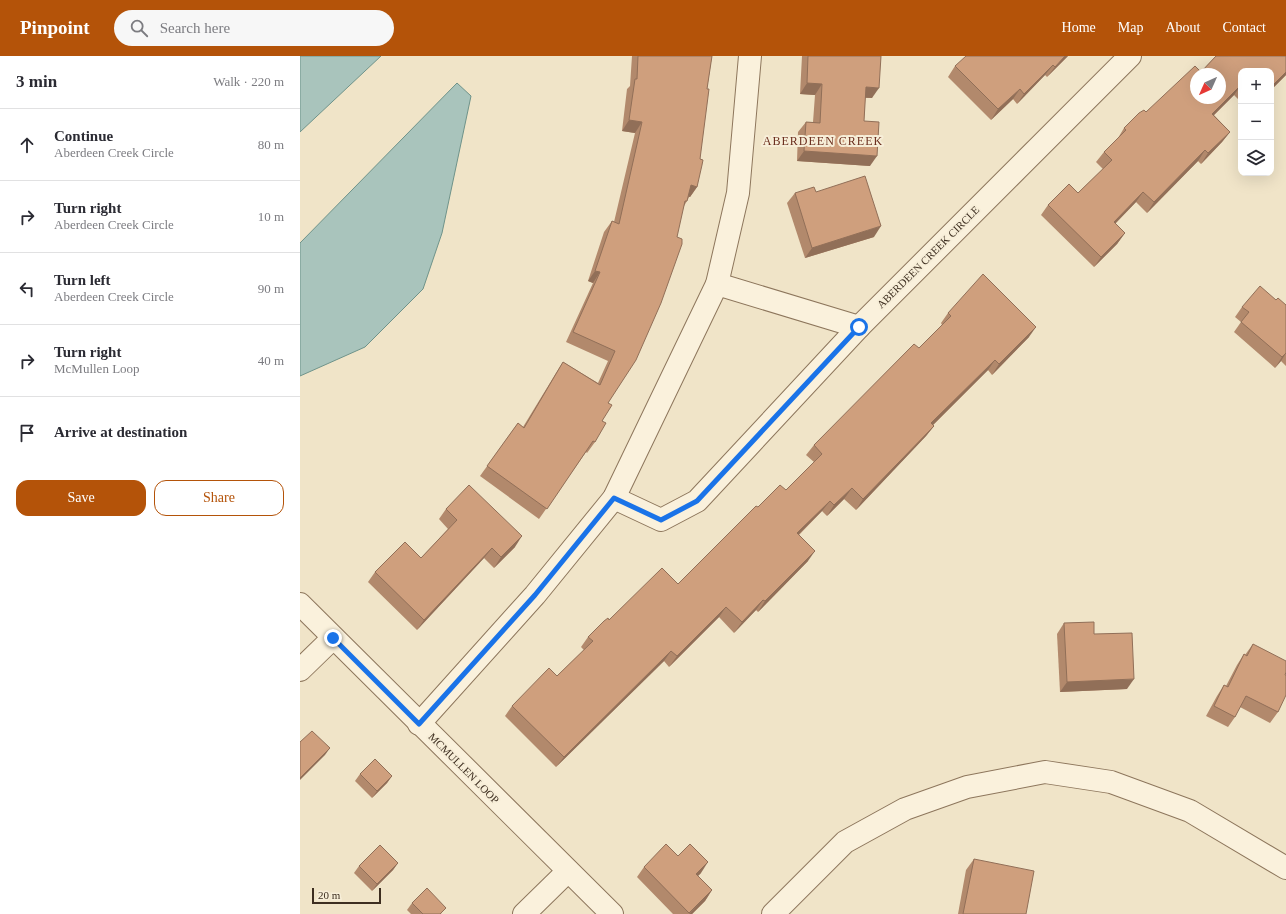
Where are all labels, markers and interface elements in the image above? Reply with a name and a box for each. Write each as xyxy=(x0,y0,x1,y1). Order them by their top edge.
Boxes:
search box xyxy=(114,10,394,46)
text: Pinpoint xyxy=(20,17,90,38)
icon: search xyxy=(128,17,150,39)
text: Search here xyxy=(160,20,230,36)
text: Home xyxy=(1062,20,1096,35)
text: Map xyxy=(1118,20,1143,35)
text: About xyxy=(1165,20,1200,35)
text: Contact xyxy=(1222,20,1266,35)
north arrow xyxy=(1190,68,1226,104)
map controls xyxy=(1238,68,1274,176)
button: + xyxy=(1238,68,1274,104)
text: 3 min xyxy=(16,72,57,91)
text: Walk · 220 m xyxy=(213,74,284,89)
button: − xyxy=(1238,104,1274,140)
text: Continue xyxy=(54,128,113,144)
icon: ahead xyxy=(16,134,38,156)
district label: ABERDEEN CREEK xyxy=(763,134,883,148)
text: 80 m xyxy=(258,137,284,152)
button: layers xyxy=(1238,140,1274,176)
text: Aberdeen Creek Circle xyxy=(54,145,174,160)
text: Turn right xyxy=(54,200,121,216)
street label: ABERDEEN CREEK CIRCLE xyxy=(874,203,982,311)
icon: right xyxy=(16,206,38,228)
text: 10 m xyxy=(258,209,284,224)
text: Aberdeen Creek Circle xyxy=(54,217,174,232)
text: Turn left xyxy=(54,272,111,288)
icon: left xyxy=(16,278,38,300)
text: 90 m xyxy=(258,281,284,296)
text: Aberdeen Creek Circle xyxy=(54,289,174,304)
route start xyxy=(850,318,868,336)
text: Turn right xyxy=(54,344,121,360)
icon: right xyxy=(16,350,38,372)
text: 40 m xyxy=(258,353,284,368)
text: McMullen Loop xyxy=(54,361,140,376)
icon: arrive xyxy=(16,422,38,444)
text: Arrive at destination xyxy=(54,424,187,440)
button: Save xyxy=(16,480,146,516)
button: Share xyxy=(154,480,284,516)
route end xyxy=(324,629,342,647)
street label: MCMULLEN LOOP xyxy=(426,730,502,806)
scale bar xyxy=(312,886,381,905)
text: 20 m xyxy=(318,889,340,901)

